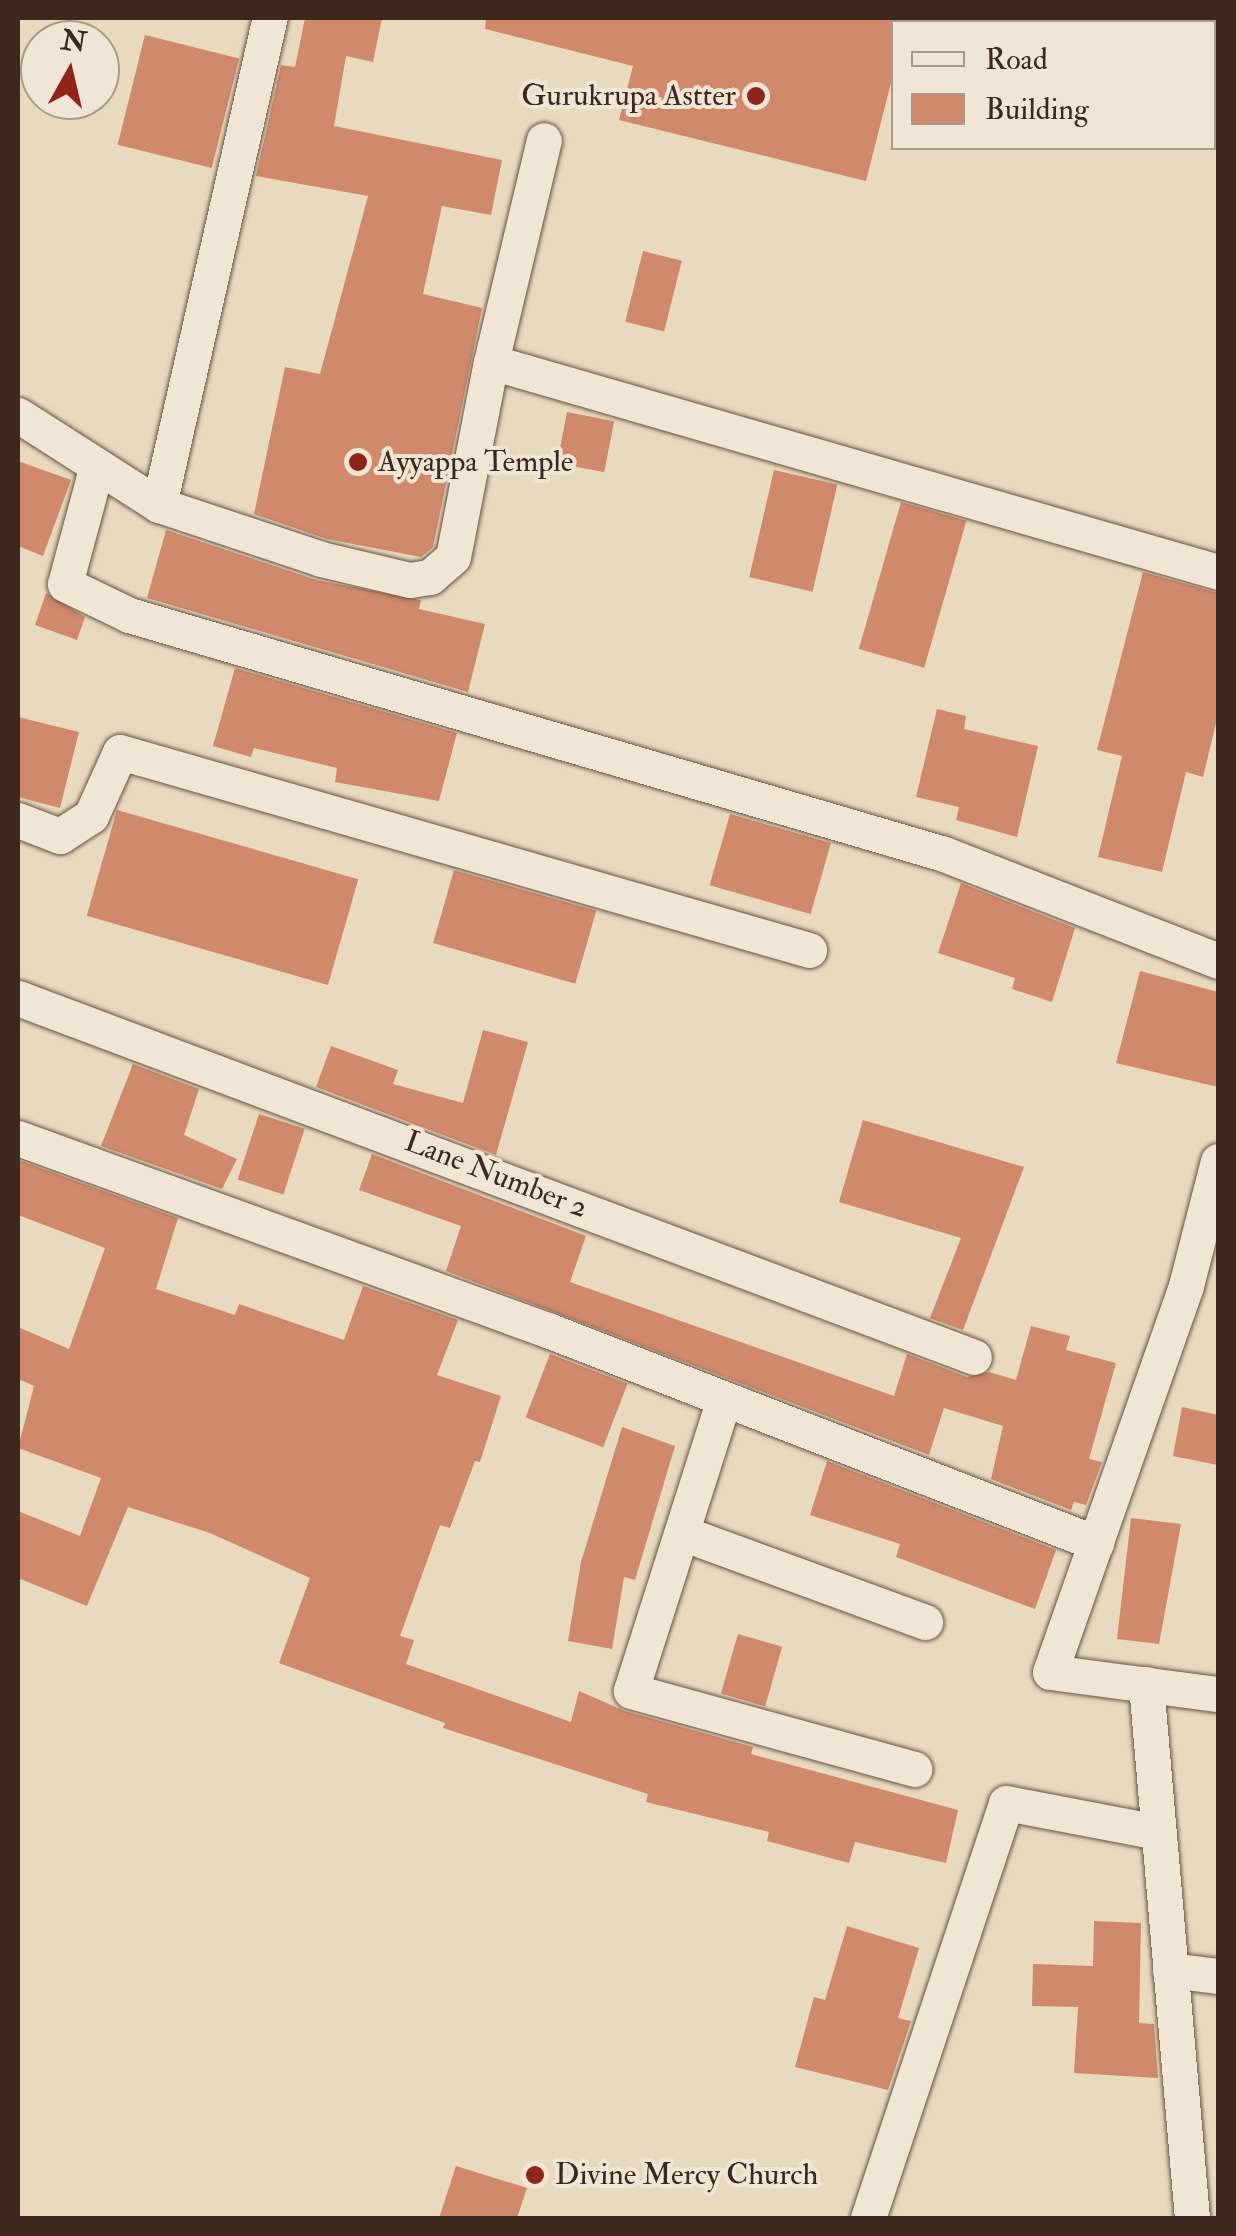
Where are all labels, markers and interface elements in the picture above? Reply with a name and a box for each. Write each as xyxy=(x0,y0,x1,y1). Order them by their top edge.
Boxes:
north arrow xyxy=(20,20,120,120)
legend xyxy=(891,20,1216,150)
text: N xyxy=(59,23,89,61)
text: Road xyxy=(985,41,1048,78)
place label: Gurukrupa Astter xyxy=(521,78,736,114)
marker: Gurukrupa Astter xyxy=(745,85,767,107)
text: Building xyxy=(985,91,1089,128)
place label: Ayyappa Temple xyxy=(378,444,573,480)
marker: Ayyappa Temple xyxy=(347,451,369,473)
street label: Lane Number 2 xyxy=(399,1124,593,1226)
place label: Divine Mercy Church xyxy=(555,2157,818,2193)
marker: Divine Mercy Church xyxy=(524,2164,546,2186)

